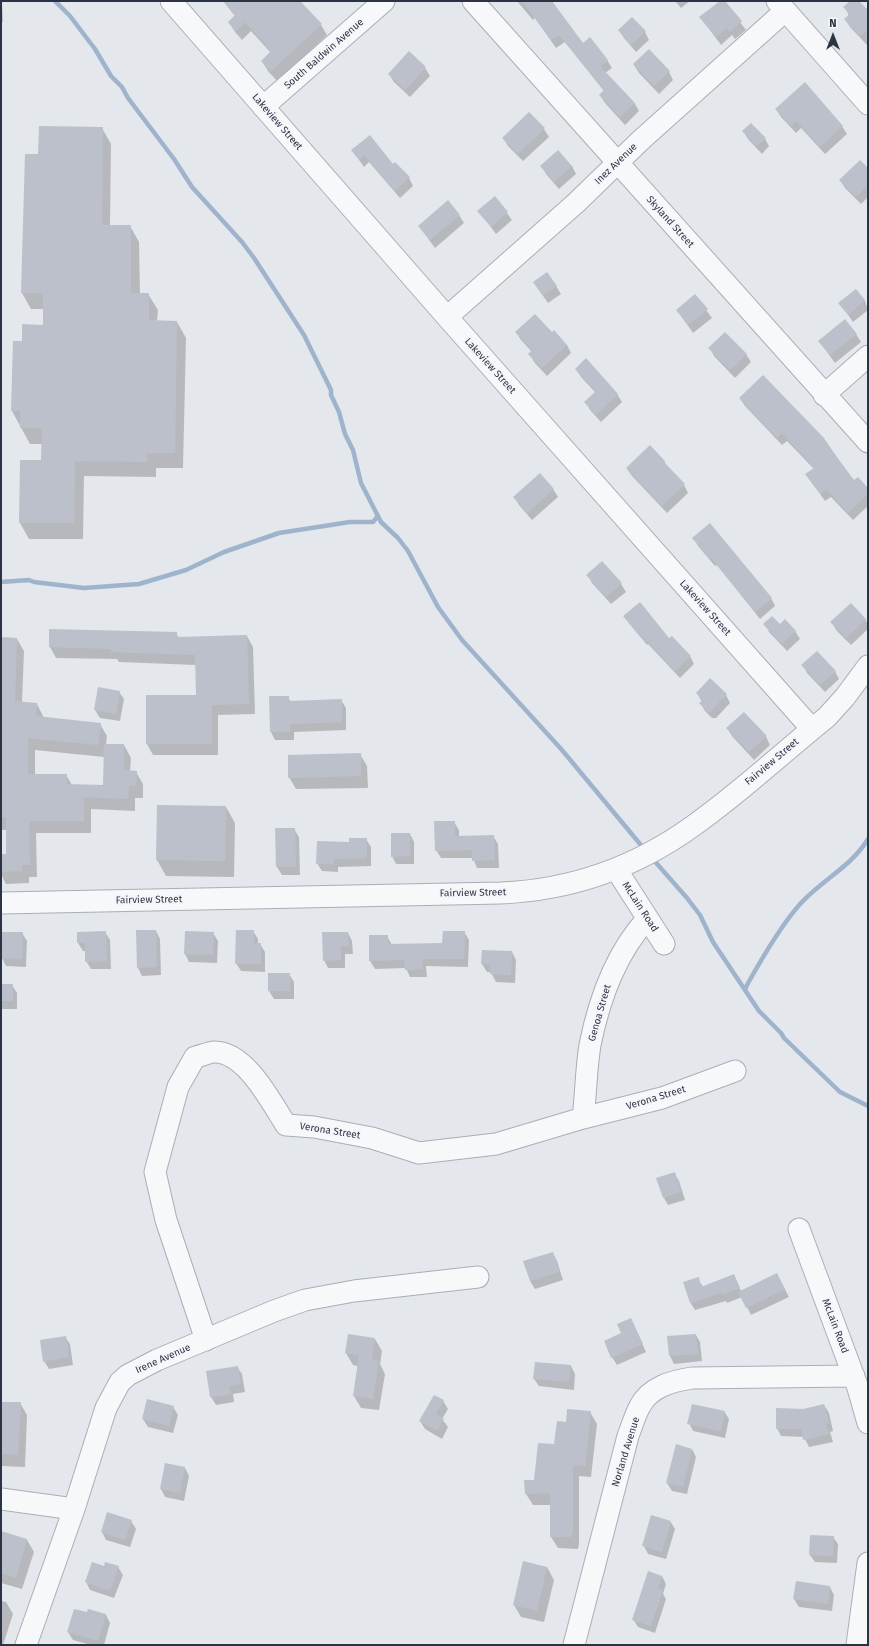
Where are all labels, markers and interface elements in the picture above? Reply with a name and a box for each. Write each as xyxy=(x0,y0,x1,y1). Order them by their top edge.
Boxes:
street label: South Baldwin Avenue xyxy=(282,16,366,92)
north arrow xyxy=(813,16,853,56)
text: N xyxy=(829,17,837,30)
street label: Lakeview Street xyxy=(249,91,305,153)
street label: Inez Avenue xyxy=(592,141,640,187)
street label: Skyland Street xyxy=(644,194,696,250)
street label: Lakeview Street xyxy=(462,336,518,396)
street label: Lakeview Street xyxy=(677,578,733,638)
street label: Fairview Street xyxy=(743,736,801,788)
street label: McLain Road xyxy=(619,880,661,934)
street label: Fairview Street xyxy=(440,886,506,900)
street label: Fairview Street xyxy=(116,893,182,907)
street label: Genoa Street xyxy=(586,983,614,1043)
street label: Verona Street xyxy=(625,1083,687,1113)
street label: Verona Street xyxy=(299,1120,361,1142)
street label: McLain Road xyxy=(819,1297,851,1355)
street label: Irene Avenue xyxy=(134,1341,192,1377)
street label: Norland Avenue xyxy=(610,1416,642,1488)

